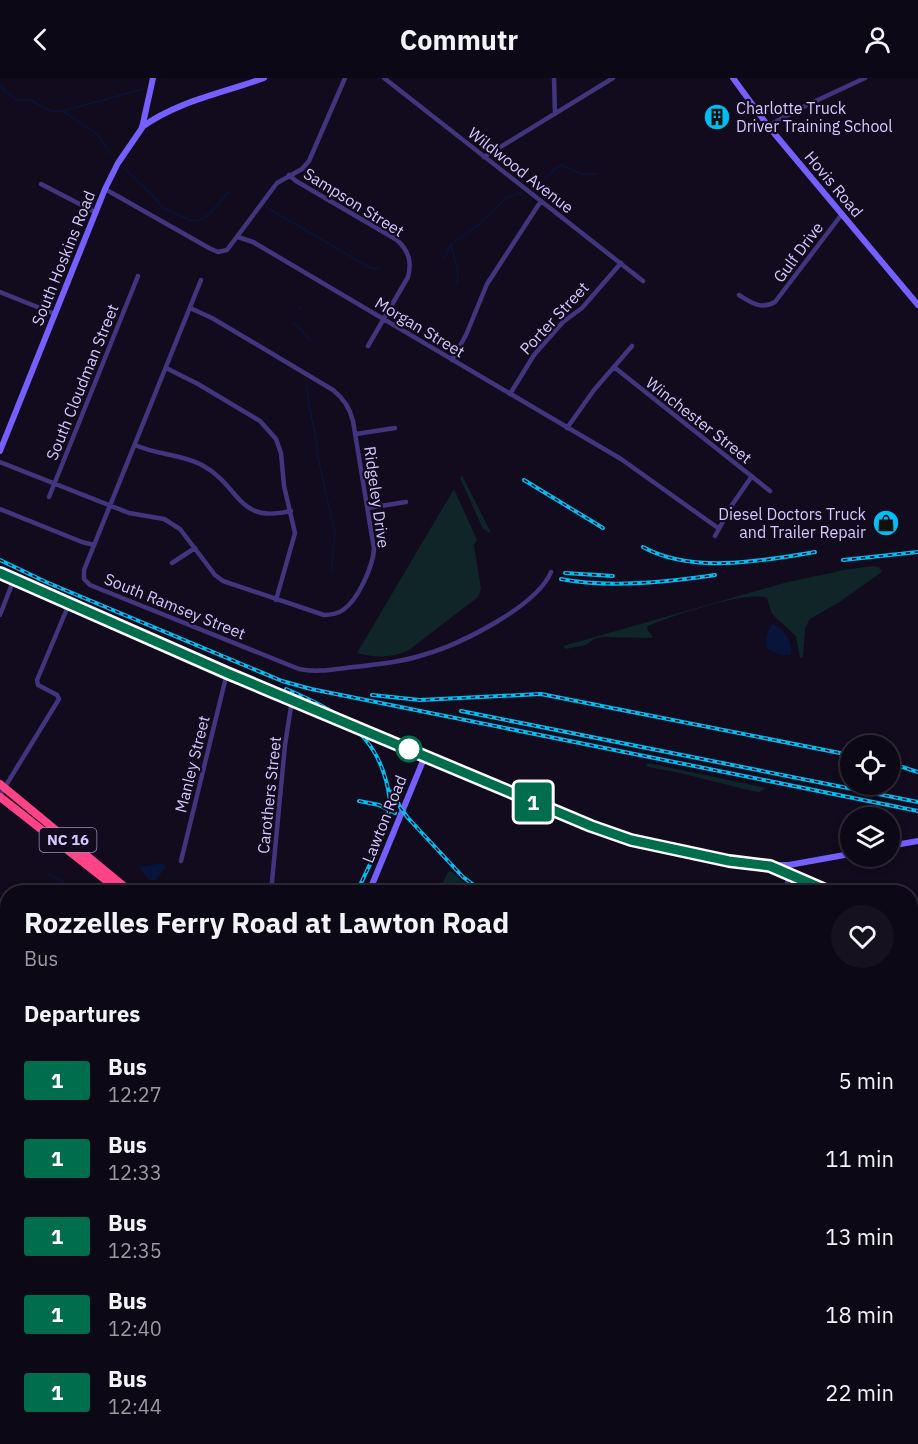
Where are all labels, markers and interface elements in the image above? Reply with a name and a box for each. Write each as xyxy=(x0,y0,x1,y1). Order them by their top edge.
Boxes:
text: Commutr xyxy=(400,22,518,57)
icon: back xyxy=(24,23,57,56)
icon: person xyxy=(861,23,894,56)
place label: Charlotte Truck Driver Training School xyxy=(736,98,893,136)
building icon: Charlotte Truck Driver Training School xyxy=(702,102,732,132)
street label: Wildwood Avenue xyxy=(464,123,578,218)
street label: Hovis Road xyxy=(801,147,867,221)
street label: Sampson Street xyxy=(300,163,408,241)
street label: South Hoskins Road xyxy=(27,188,99,328)
street label: Gulf Drive xyxy=(769,218,827,286)
street label: Porter Street xyxy=(515,277,593,359)
street label: Morgan Street xyxy=(371,292,469,362)
street label: South Cloudman Street xyxy=(42,301,122,463)
street label: Winchester Street xyxy=(642,372,756,468)
street label: Ridgeley Drive xyxy=(360,445,394,549)
place label: Diesel Doctors Truck and Trailer Repair xyxy=(718,504,867,542)
shop icon: Diesel Doctors Truck and Trailer Repair xyxy=(871,508,901,538)
street label: South Ramsey Street xyxy=(101,569,249,643)
street label: Manley Street xyxy=(170,713,214,815)
street label: Carothers Street xyxy=(253,735,285,855)
map controls xyxy=(840,735,900,867)
button: locate xyxy=(840,735,900,795)
unlabelled marker xyxy=(396,736,422,762)
street label: Lawton Road xyxy=(357,772,411,866)
line badge: 1 xyxy=(514,782,552,822)
text: 1 xyxy=(527,788,539,816)
button: layers xyxy=(840,807,900,867)
road number: NC 16 xyxy=(40,828,97,852)
text: Rozzelles Ferry Road at Lawton Road xyxy=(24,904,509,941)
button: heart xyxy=(831,905,894,968)
text: Bus xyxy=(24,945,58,972)
text: Departures xyxy=(24,999,140,1028)
text: Bus xyxy=(108,1052,147,1081)
text: 1 xyxy=(51,1066,63,1094)
text: 5 min xyxy=(838,1066,894,1095)
text: 12:27 xyxy=(108,1081,162,1108)
text: Bus xyxy=(108,1130,147,1159)
text: 1 xyxy=(51,1144,63,1172)
text: 11 min xyxy=(825,1144,894,1173)
text: 12:33 xyxy=(108,1159,162,1186)
text: Bus xyxy=(108,1208,147,1237)
text: 1 xyxy=(51,1222,63,1250)
text: 13 min xyxy=(825,1222,894,1251)
text: 12:35 xyxy=(108,1237,162,1264)
text: Bus xyxy=(108,1286,147,1315)
text: 1 xyxy=(51,1300,63,1328)
text: 18 min xyxy=(825,1300,894,1329)
text: 12:40 xyxy=(108,1315,162,1342)
text: Bus xyxy=(108,1364,147,1393)
text: 1 xyxy=(51,1378,63,1406)
text: 22 min xyxy=(825,1378,894,1407)
text: 12:44 xyxy=(108,1393,162,1420)

